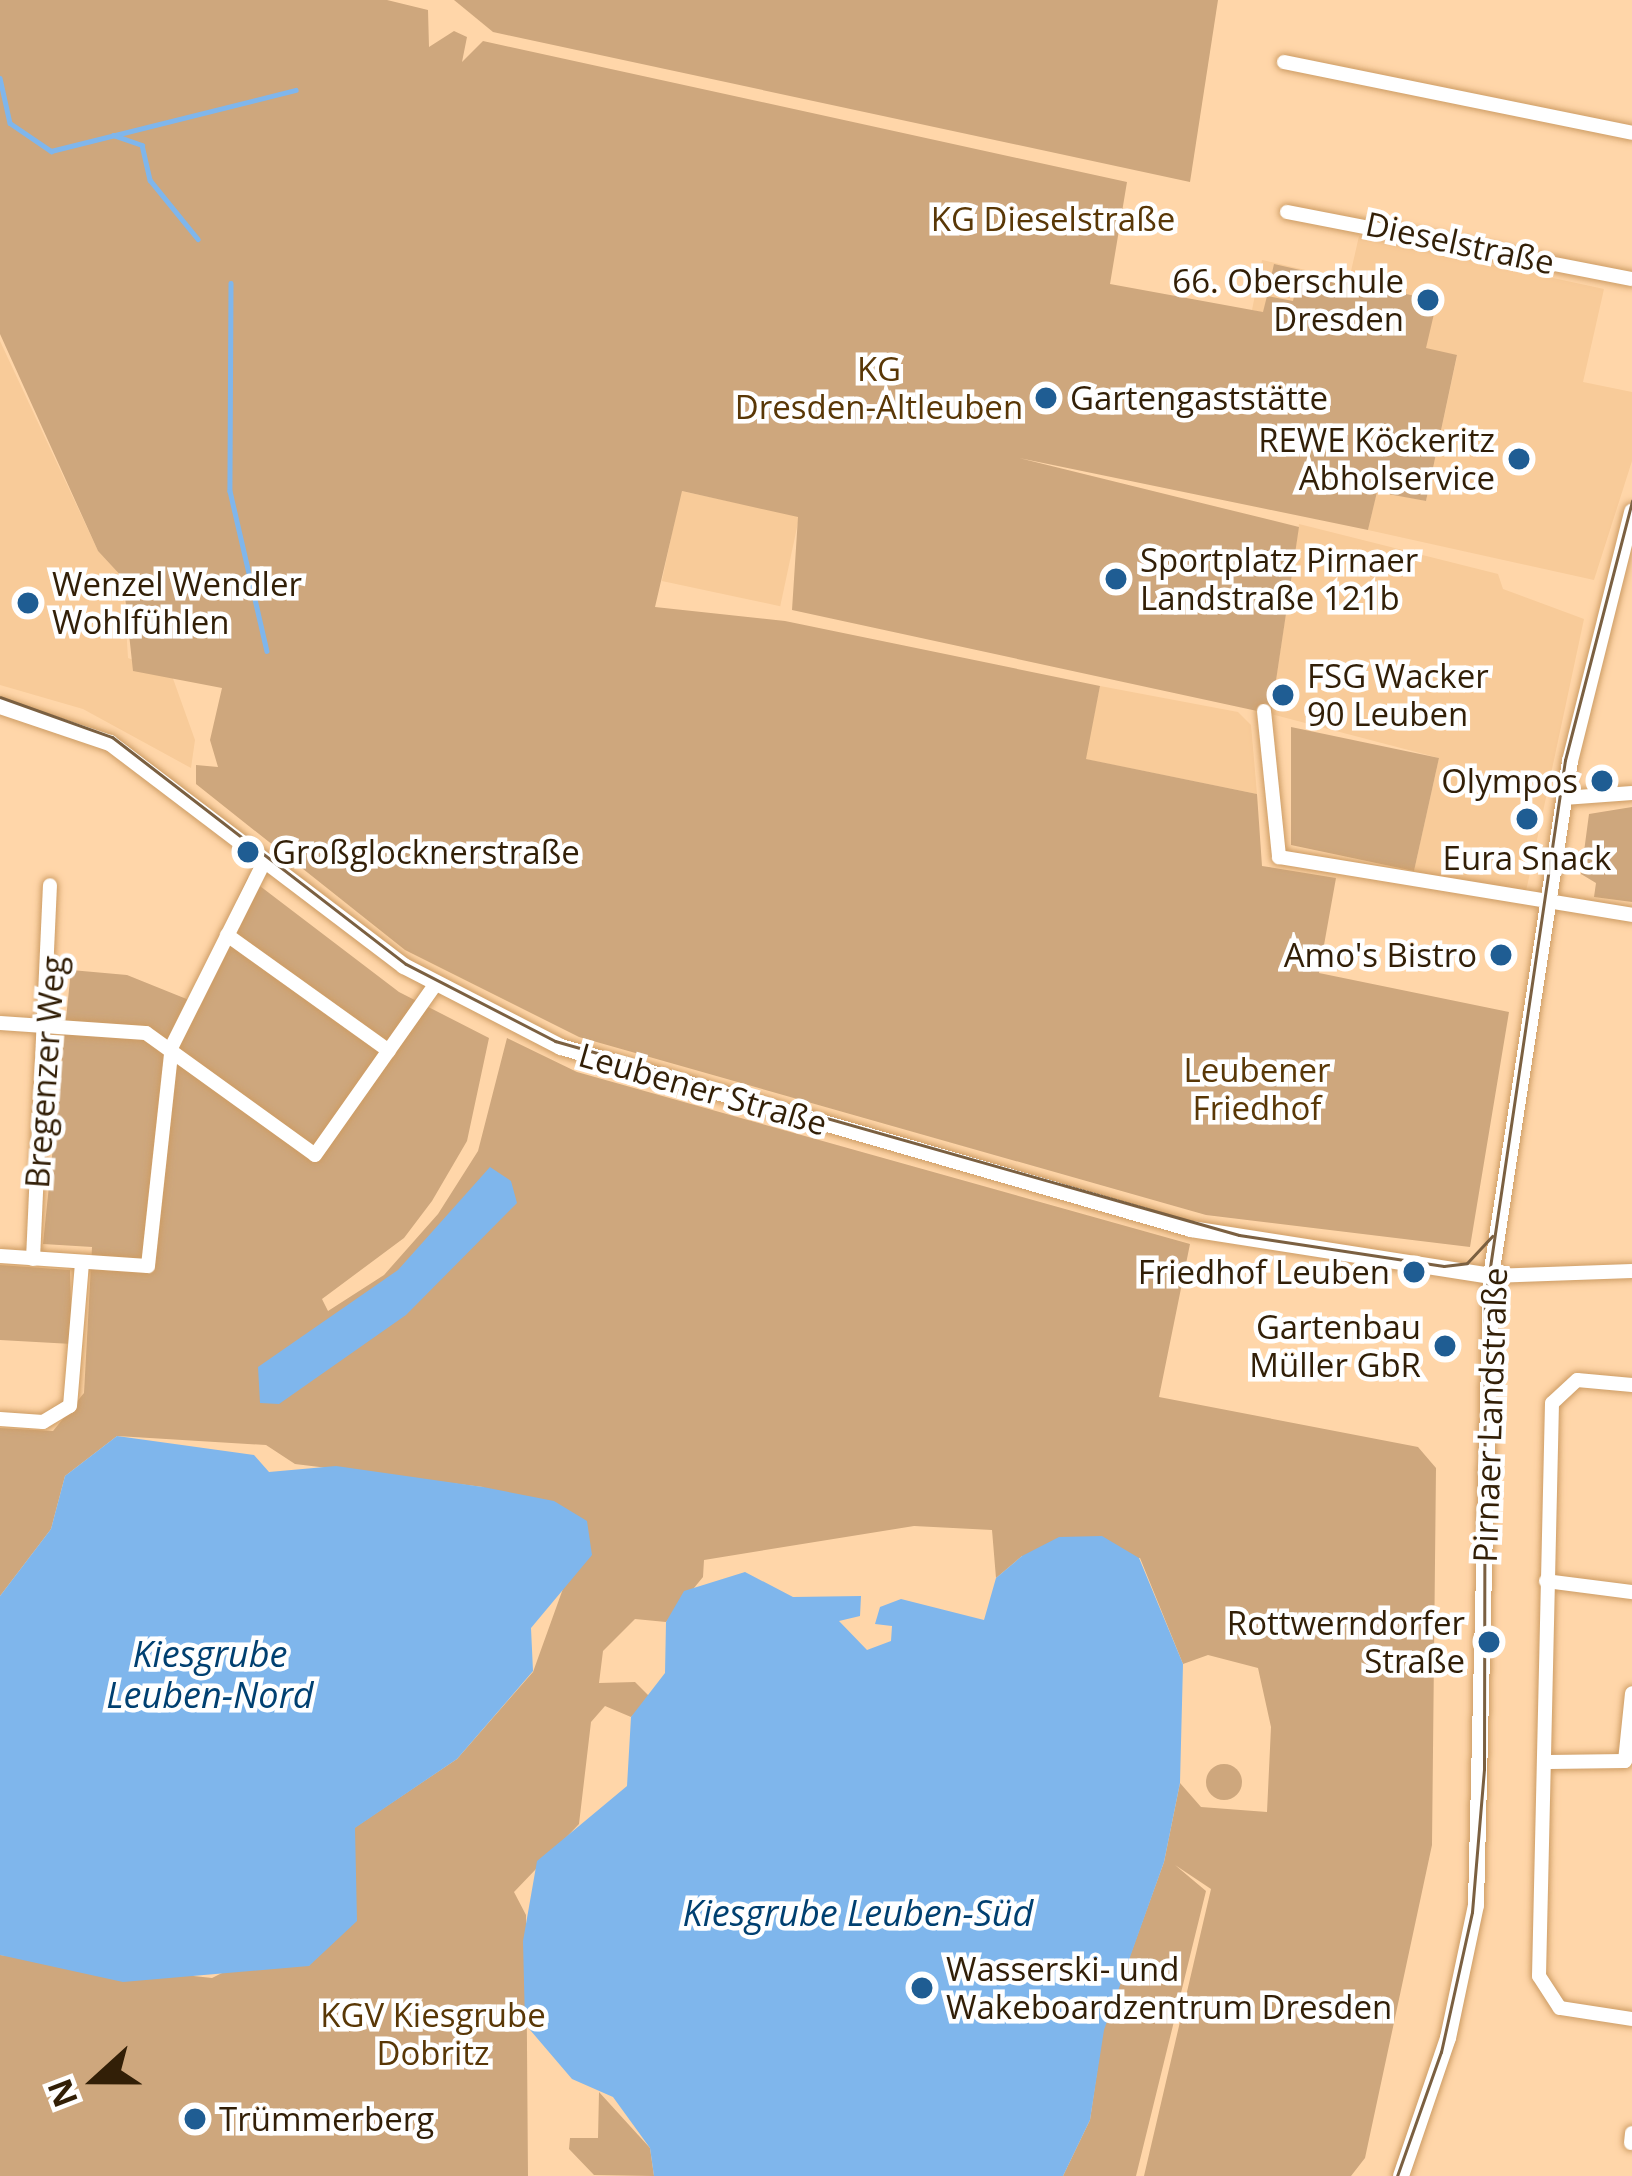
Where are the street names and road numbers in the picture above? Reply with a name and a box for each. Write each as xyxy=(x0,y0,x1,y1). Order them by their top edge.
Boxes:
street label: Dieselstraße xyxy=(1362,204,1558,282)
street label: Bregenzer Weg xyxy=(17,954,73,1190)
street label: Leubener Straße xyxy=(574,1035,832,1143)
street label: Pirnaer Landstraße xyxy=(1465,1267,1515,1563)

